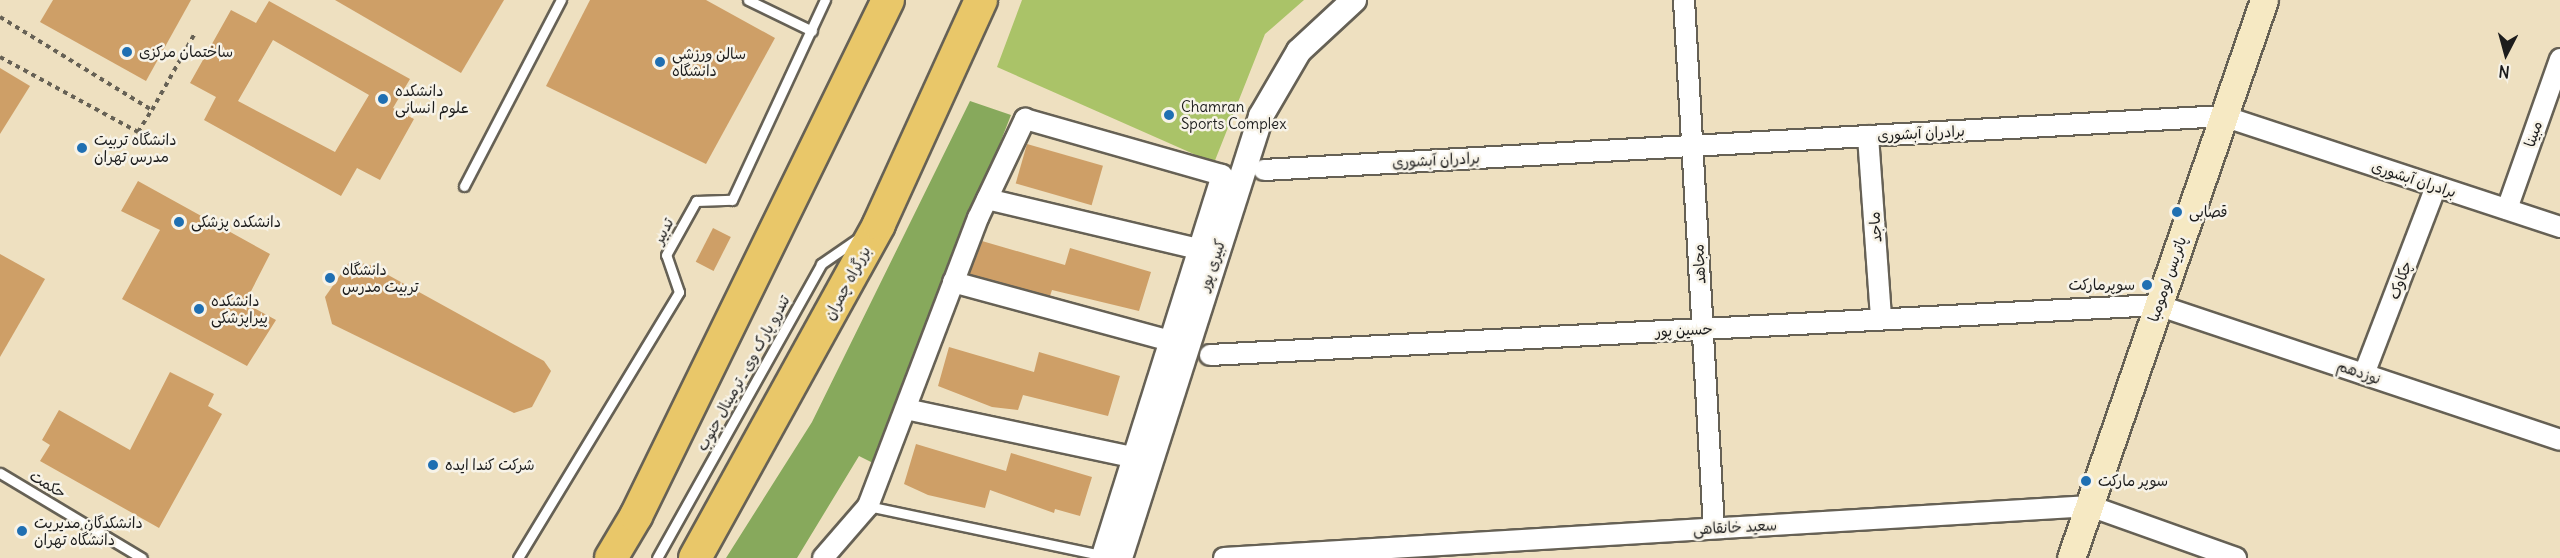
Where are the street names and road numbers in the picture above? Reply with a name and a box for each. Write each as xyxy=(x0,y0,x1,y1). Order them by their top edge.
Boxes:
street label: مبینا xyxy=(2520,119,2546,149)
street label: برادران آبشوری xyxy=(1877,122,1965,144)
street label: برادران آبشوری xyxy=(1392,149,1480,171)
street label: برادران آبشوری xyxy=(2369,157,2459,201)
street label: ماجد xyxy=(1865,211,1885,243)
street label: تدبیر xyxy=(649,215,677,247)
street label: پاتریس لومومبا xyxy=(2144,234,2190,324)
street label: کبیری پور xyxy=(1195,237,1229,293)
street label: بزرگراه چمران xyxy=(820,243,874,323)
street label: مجاهد xyxy=(1689,244,1709,284)
street label: چکاوک xyxy=(2384,258,2416,302)
street label: تندرو پارک وی ـ ترمینال جنوب xyxy=(693,292,793,454)
street label: حسین پور xyxy=(1655,320,1713,340)
street label: نوزدهم xyxy=(2335,356,2383,388)
street label: حکمت xyxy=(27,466,69,502)
street label: سعید خانقاهی xyxy=(1693,516,1777,538)

